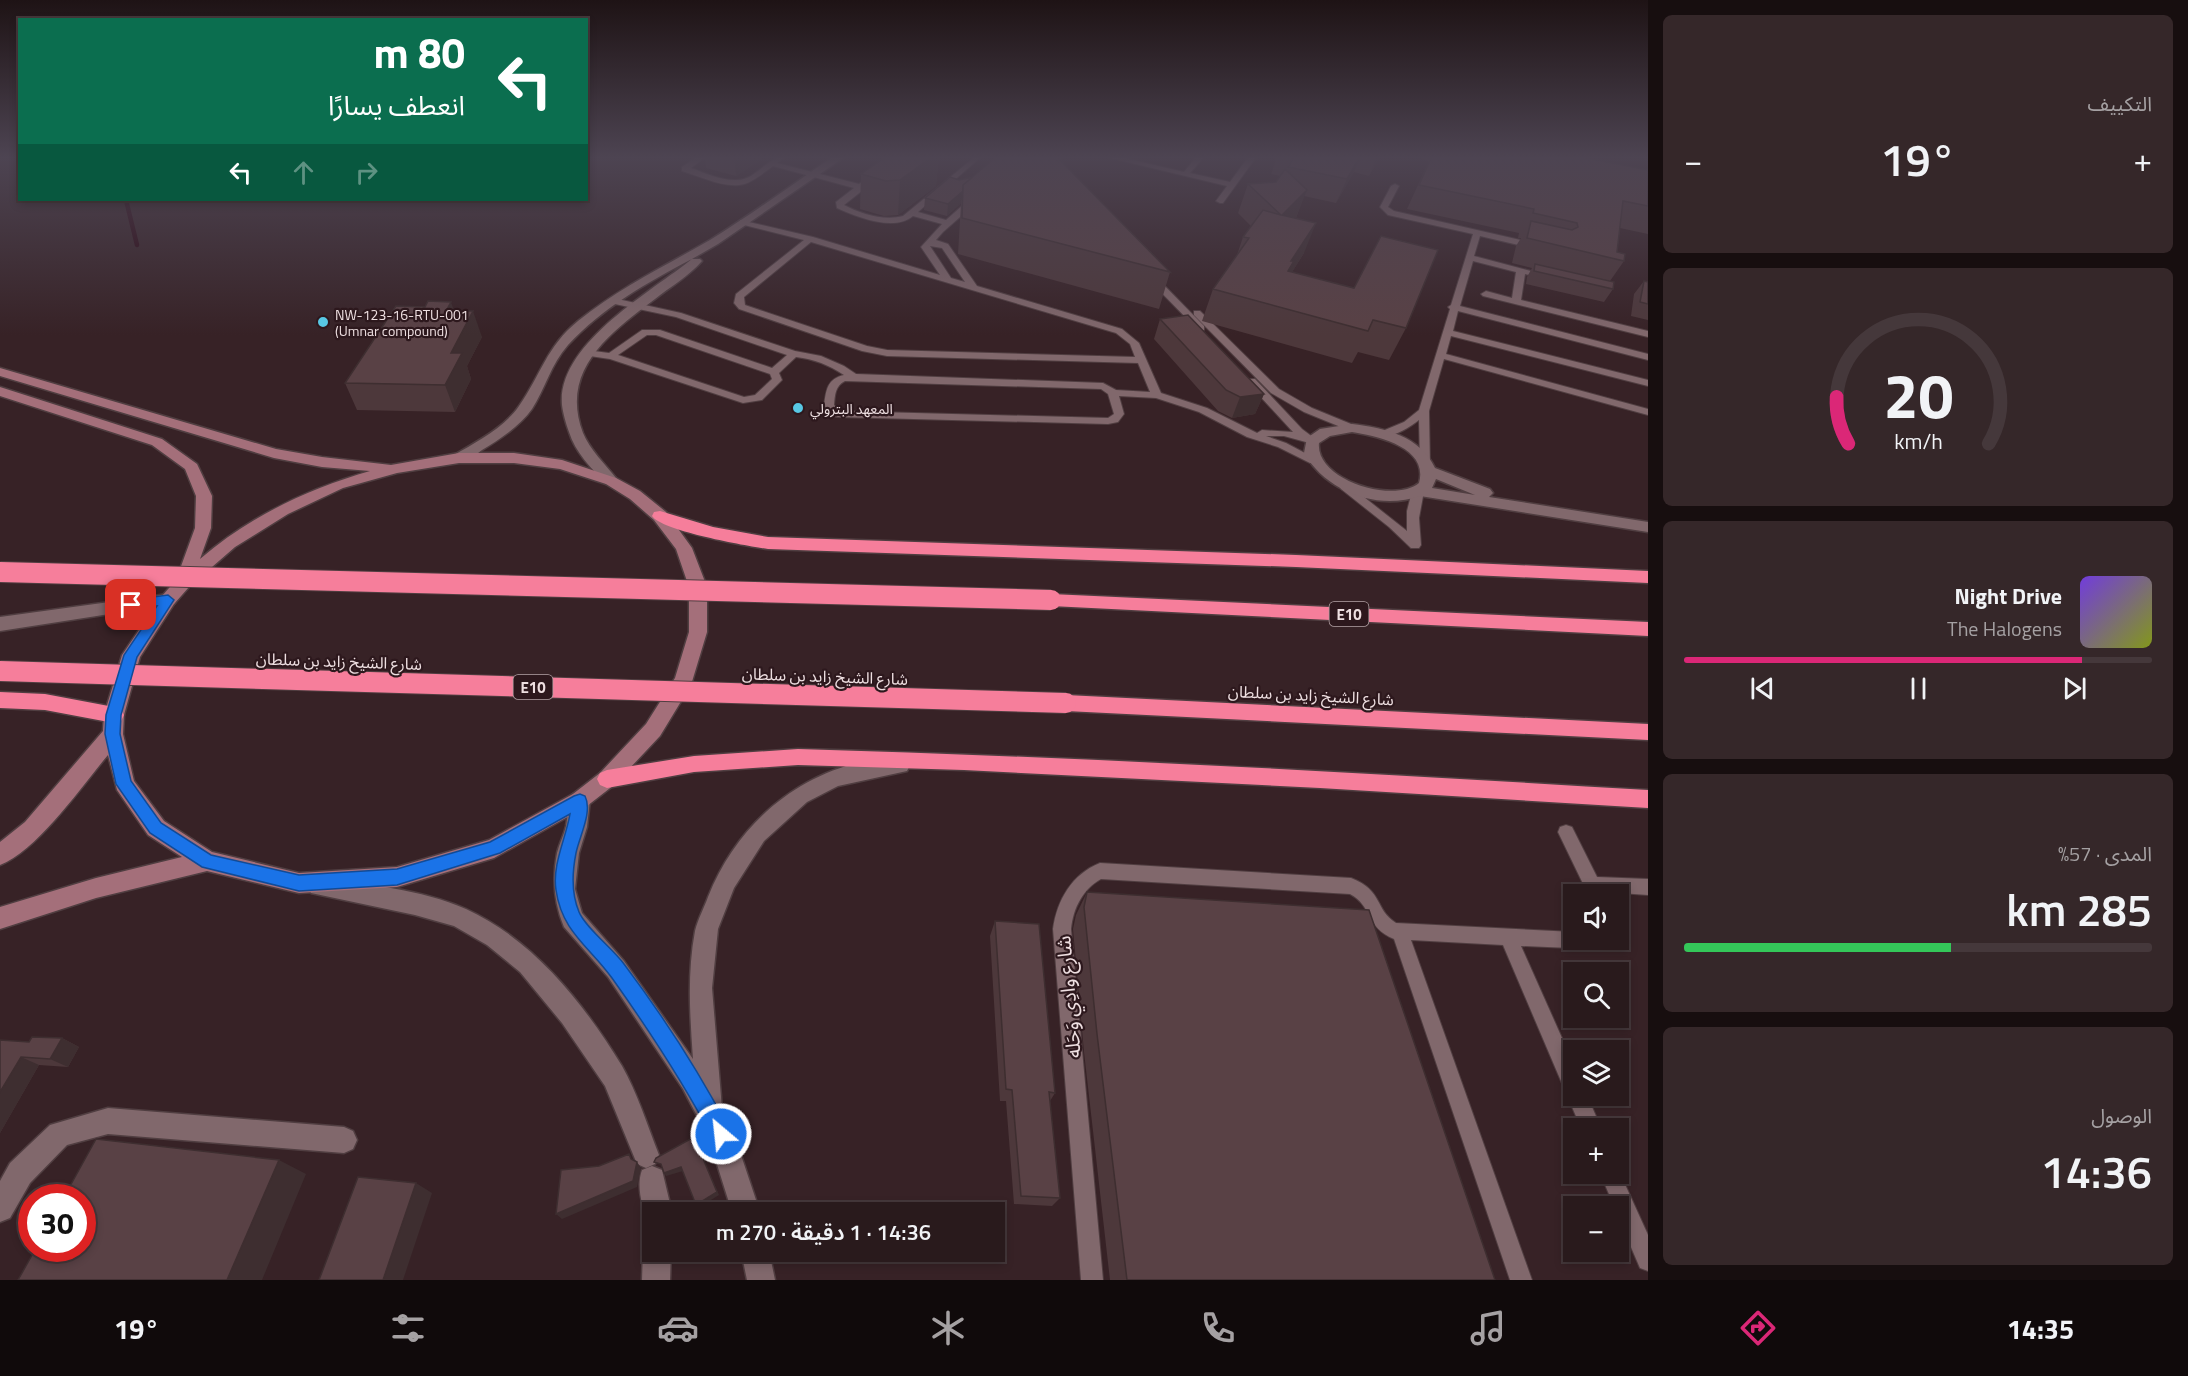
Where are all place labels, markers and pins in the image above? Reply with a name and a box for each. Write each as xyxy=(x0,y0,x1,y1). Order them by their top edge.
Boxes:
place label: NW-123-16-RTU-001 (Umnar compound) xyxy=(335,304,469,341)
marker: NW-123-16-RTU-001 (Umnar compound) xyxy=(316,315,330,329)
place label: المعهد البترولي xyxy=(810,398,893,420)
marker: المعهد البترولي xyxy=(791,401,805,415)
pin xyxy=(105,579,156,630)

